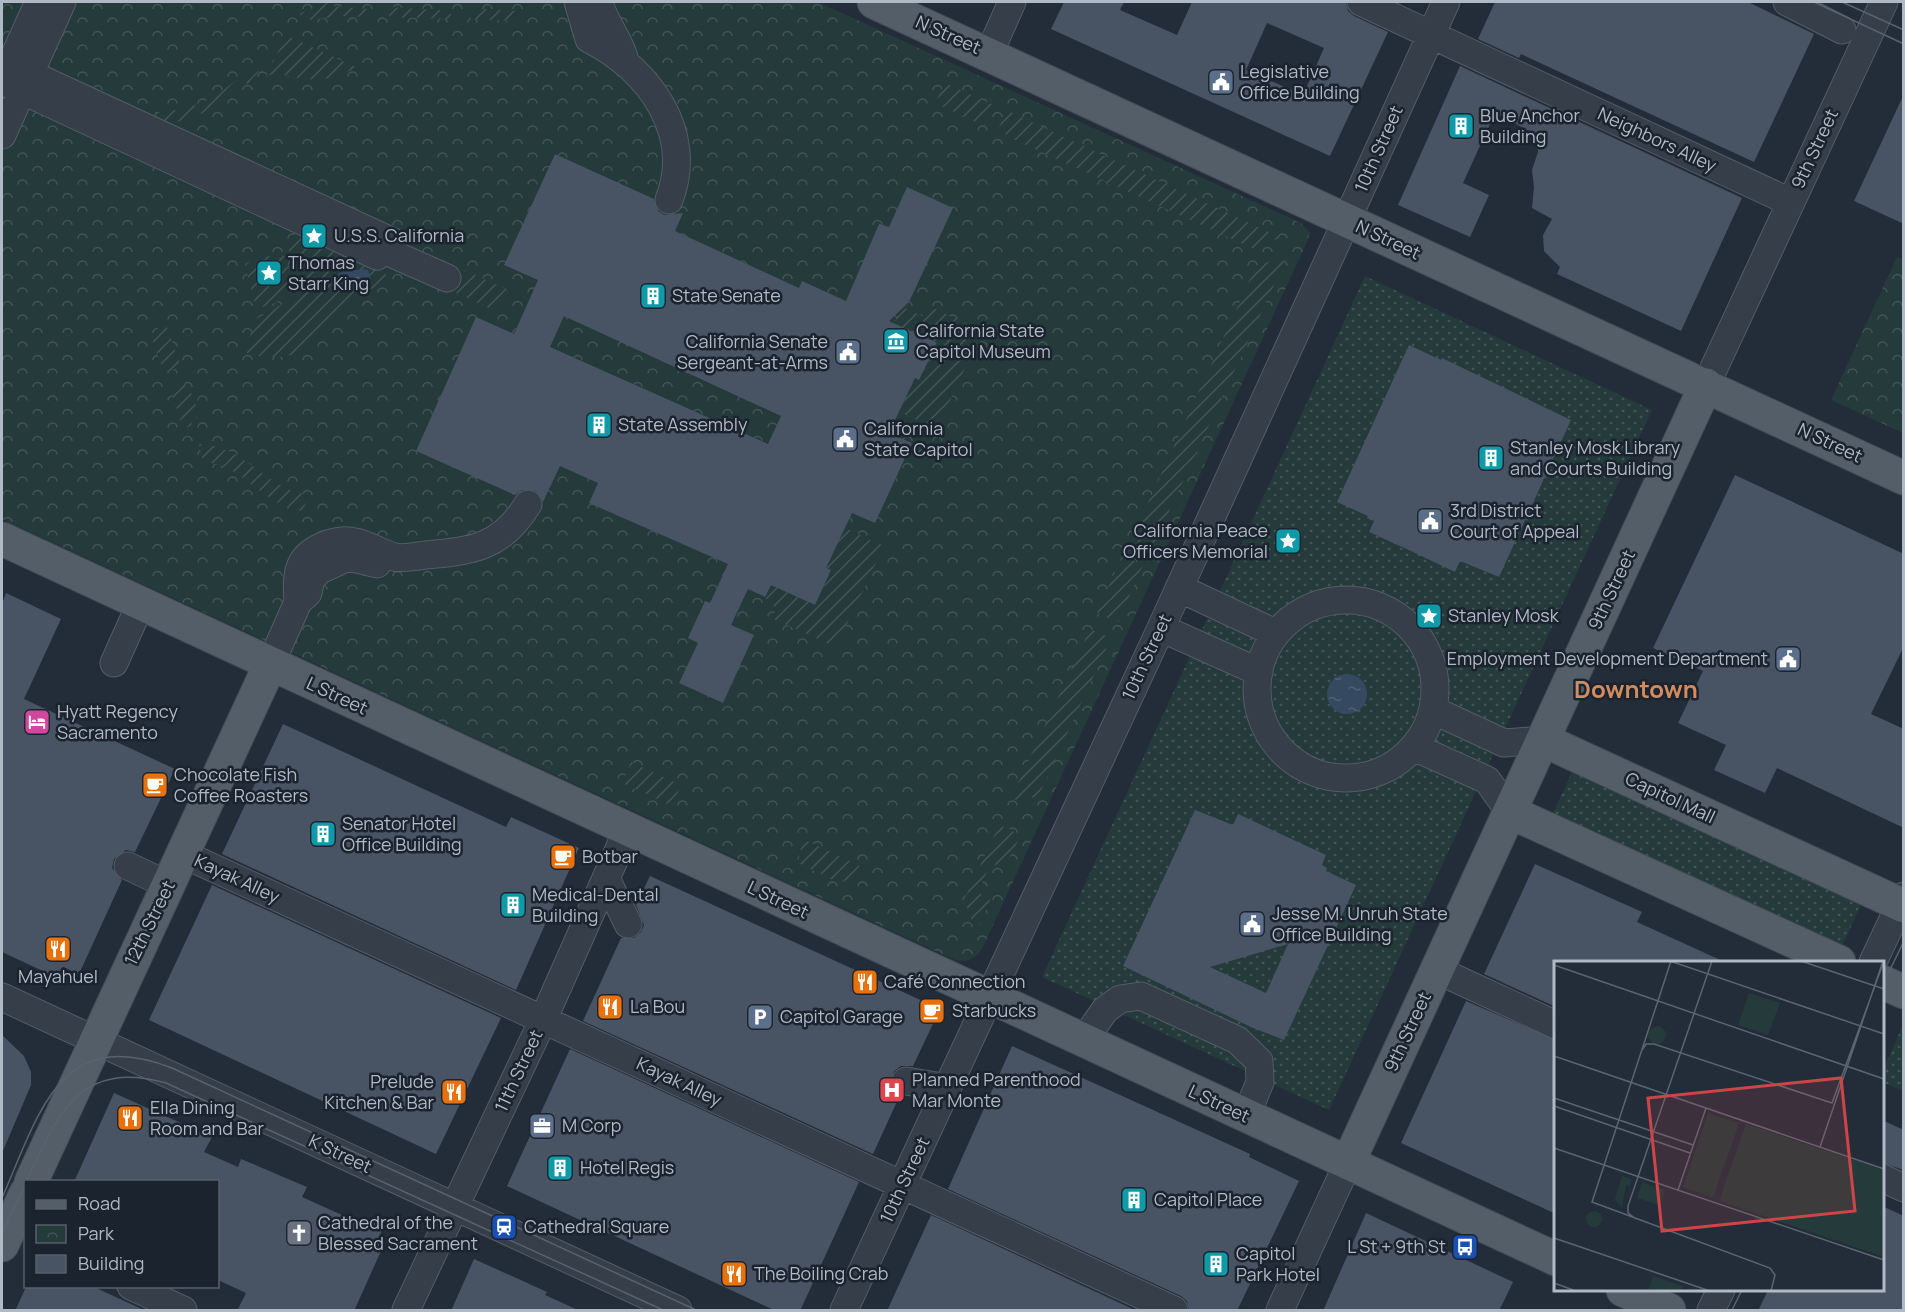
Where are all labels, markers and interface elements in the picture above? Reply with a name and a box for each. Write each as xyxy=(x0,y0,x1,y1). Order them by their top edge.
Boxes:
street label: N Street xyxy=(912,9,985,59)
place label: Legislative Office Building xyxy=(1240,59,1360,104)
public building icon: Legislative Office Building xyxy=(1206,67,1236,97)
street label: Neighbors Alley xyxy=(1594,101,1721,177)
street label: 10th Street xyxy=(1348,102,1408,196)
place label: Blue Anchor Building xyxy=(1480,103,1580,148)
street label: 9th Street xyxy=(1785,105,1843,192)
building icon: Blue Anchor Building xyxy=(1446,111,1476,141)
street label: N Street xyxy=(1352,214,1425,265)
place icon: U.S.S. California xyxy=(299,221,329,251)
place label: U.S.S. California xyxy=(334,223,464,247)
place label: Thomas Starr King xyxy=(288,250,369,295)
place icon: Thomas Starr King xyxy=(254,258,284,288)
building icon: State Senate xyxy=(638,281,668,311)
place label: State Senate xyxy=(672,283,781,307)
place label: California State Capitol Museum xyxy=(916,318,1051,363)
museum icon: California State Capitol Museum xyxy=(881,326,911,356)
place label: California Senate Sergeant-at-Arms xyxy=(677,329,828,374)
public building icon: California Senate Sergeant-at-Arms xyxy=(833,337,863,367)
building icon: State Assembly xyxy=(584,410,614,440)
place label: State Assembly xyxy=(618,412,748,436)
place label: California State Capitol xyxy=(864,416,973,461)
street label: N Street xyxy=(1794,417,1867,468)
public building icon: California State Capitol xyxy=(830,424,860,454)
place label: Stanley Mosk Library and Courts Building xyxy=(1510,435,1681,480)
building icon: Stanley Mosk Library and Courts Building xyxy=(1476,443,1506,473)
place label: 3rd District Court of Appeal xyxy=(1450,498,1579,543)
public building icon: 3rd District Court of Appeal xyxy=(1415,506,1445,536)
place label: California Peace Officers Memorial xyxy=(1123,518,1268,563)
place icon: California Peace Officers Memorial xyxy=(1273,526,1303,556)
street label: 9th Street xyxy=(1582,546,1640,633)
place icon: Stanley Mosk xyxy=(1414,601,1444,631)
place label: Stanley Mosk xyxy=(1448,603,1560,627)
street label: 10th Street xyxy=(1116,610,1176,704)
public building icon: Employment Development Department xyxy=(1773,644,1803,674)
place label: Employment Development Department xyxy=(1447,646,1768,670)
street label: L Street xyxy=(303,671,372,720)
district label: Downtown xyxy=(1574,672,1698,705)
place label: Hyatt Regency Sacramento xyxy=(57,699,178,744)
hotel icon: Hyatt Regency Sacramento xyxy=(22,707,52,737)
place label: Chocolate Fish Coffee Roasters xyxy=(174,762,308,807)
street label: Capitol Mall xyxy=(1622,766,1719,828)
cafe icon: Chocolate Fish Coffee Roasters xyxy=(140,770,170,800)
place label: Senator Hotel Office Building xyxy=(342,811,462,856)
building icon: Senator Hotel Office Building xyxy=(308,819,338,849)
cafe icon: Botbar xyxy=(548,842,578,872)
place label: Botbar xyxy=(582,844,639,868)
street label: Kayak Alley xyxy=(191,848,284,909)
street label: L Street xyxy=(744,875,813,924)
street label: 12th Street xyxy=(118,876,180,969)
place label: Medical-Dental Building xyxy=(532,882,659,927)
building icon: Medical-Dental Building xyxy=(498,890,528,920)
place label: Jesse M. Unruh State Office Building xyxy=(1272,901,1448,946)
public building icon: Jesse M. Unruh State Office Building xyxy=(1237,909,1267,939)
restaurant icon: Mayahuel xyxy=(43,934,73,964)
inset map xyxy=(1554,961,1884,1291)
place label: Mayahuel xyxy=(18,964,98,988)
restaurant icon: Café Connection xyxy=(850,967,880,997)
place label: Café Connection xyxy=(884,969,1025,993)
street label: 9th Street xyxy=(1378,988,1436,1075)
restaurant icon: La Bou xyxy=(595,992,625,1022)
place label: La Bou xyxy=(630,994,685,1018)
cafe icon: Starbucks xyxy=(917,996,947,1026)
place label: Starbucks xyxy=(952,998,1036,1022)
parking icon: Capitol Garage xyxy=(745,1002,775,1032)
place label: Capitol Garage xyxy=(780,1004,903,1028)
street label: 11th Street xyxy=(489,1025,548,1116)
street label: Kayak Alley xyxy=(633,1051,726,1112)
place label: Planned Parenthood Mar Monte xyxy=(912,1067,1081,1112)
place label: Prelude Kitchen & Bar xyxy=(324,1069,434,1114)
hospital icon: Planned Parenthood Mar Monte xyxy=(877,1075,907,1105)
restaurant icon: Prelude Kitchen & Bar xyxy=(439,1077,469,1107)
street label: L Street xyxy=(1185,1079,1254,1128)
place label: Ella Dining Room and Bar xyxy=(150,1095,264,1140)
restaurant icon: Ella Dining Room and Bar xyxy=(115,1103,145,1133)
office icon: M Corp xyxy=(527,1111,557,1141)
place label: M Corp xyxy=(562,1113,621,1137)
street label: K Street xyxy=(305,1128,376,1178)
street label: 10th Street xyxy=(874,1133,934,1227)
building icon: Hotel Regis xyxy=(545,1153,575,1183)
place label: Hotel Regis xyxy=(580,1155,674,1179)
legend xyxy=(24,1180,219,1288)
building icon: Capitol Place xyxy=(1119,1185,1149,1215)
place label: Capitol Place xyxy=(1154,1187,1262,1211)
text: Road xyxy=(78,1191,121,1215)
place label: Cathedral of the Blessed Sacrament xyxy=(318,1210,478,1255)
station icon: Cathedral Square xyxy=(489,1212,519,1242)
place label: Cathedral Square xyxy=(524,1214,669,1238)
church icon: Cathedral of the Blessed Sacrament xyxy=(284,1218,314,1248)
text: Park xyxy=(78,1221,115,1245)
bus stop icon: L St + 9th St xyxy=(1450,1232,1480,1262)
place label: L St + 9th St xyxy=(1347,1234,1446,1258)
place label: Capitol Park Hotel xyxy=(1236,1241,1320,1286)
building icon: Capitol Park Hotel xyxy=(1201,1249,1231,1279)
text: Building xyxy=(78,1251,144,1275)
restaurant icon: The Boiling Crab xyxy=(719,1259,749,1289)
place label: The Boiling Crab xyxy=(754,1261,888,1285)

